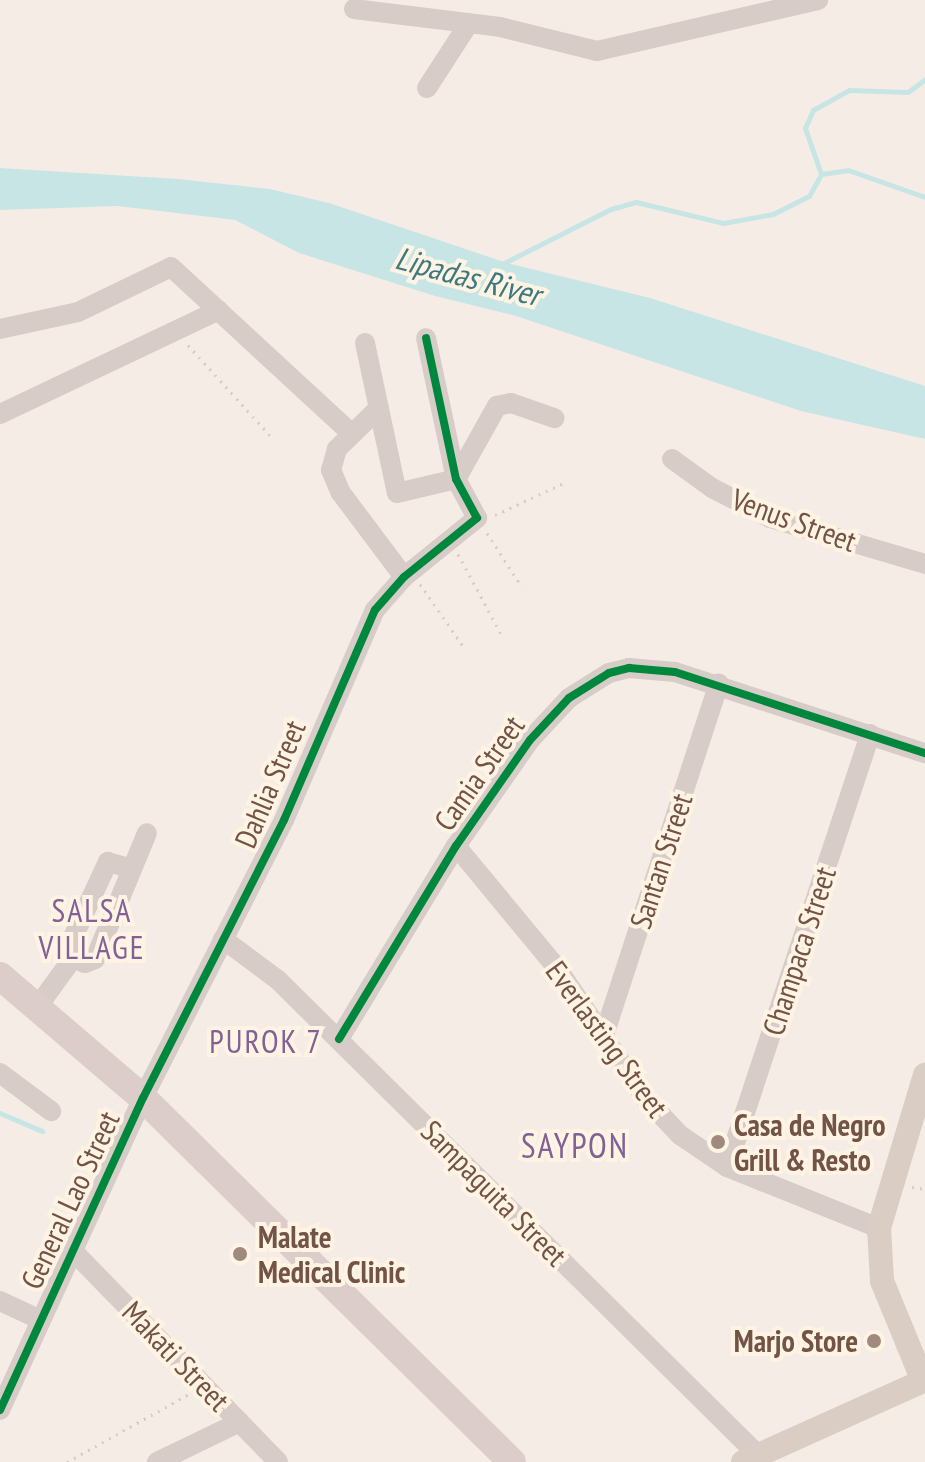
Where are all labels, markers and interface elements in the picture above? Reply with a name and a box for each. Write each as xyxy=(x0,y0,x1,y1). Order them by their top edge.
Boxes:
water label: Lipadas River xyxy=(392,238,544,314)
street label: Venus Street xyxy=(727,481,861,559)
street label: Camia Street xyxy=(426,709,532,837)
street label: Dahlia Street xyxy=(227,715,313,853)
street label: Santan Street xyxy=(622,789,700,933)
street label: Champaca Street xyxy=(755,862,843,1040)
district label: SALSA VILLAGE xyxy=(39,892,145,967)
street label: Everlasting Street xyxy=(538,954,676,1124)
district label: PUROK 7 xyxy=(209,1022,323,1060)
street label: General Lao Street xyxy=(13,1106,127,1294)
place label: Casa de Negro Grill & Resto xyxy=(734,1107,886,1178)
street label: Sampaguita Street xyxy=(414,1113,574,1273)
district label: SAYPON xyxy=(521,1126,629,1166)
marker: Casa de Negro Grill & Resto xyxy=(709,1133,727,1151)
place label: Malate Medical Clinic xyxy=(258,1219,406,1290)
marker: Malate Medical Clinic xyxy=(229,1243,251,1265)
street label: Makati Street xyxy=(115,1294,237,1418)
place label: Marjo Store xyxy=(734,1323,858,1359)
marker: Marjo Store xyxy=(865,1332,883,1350)

